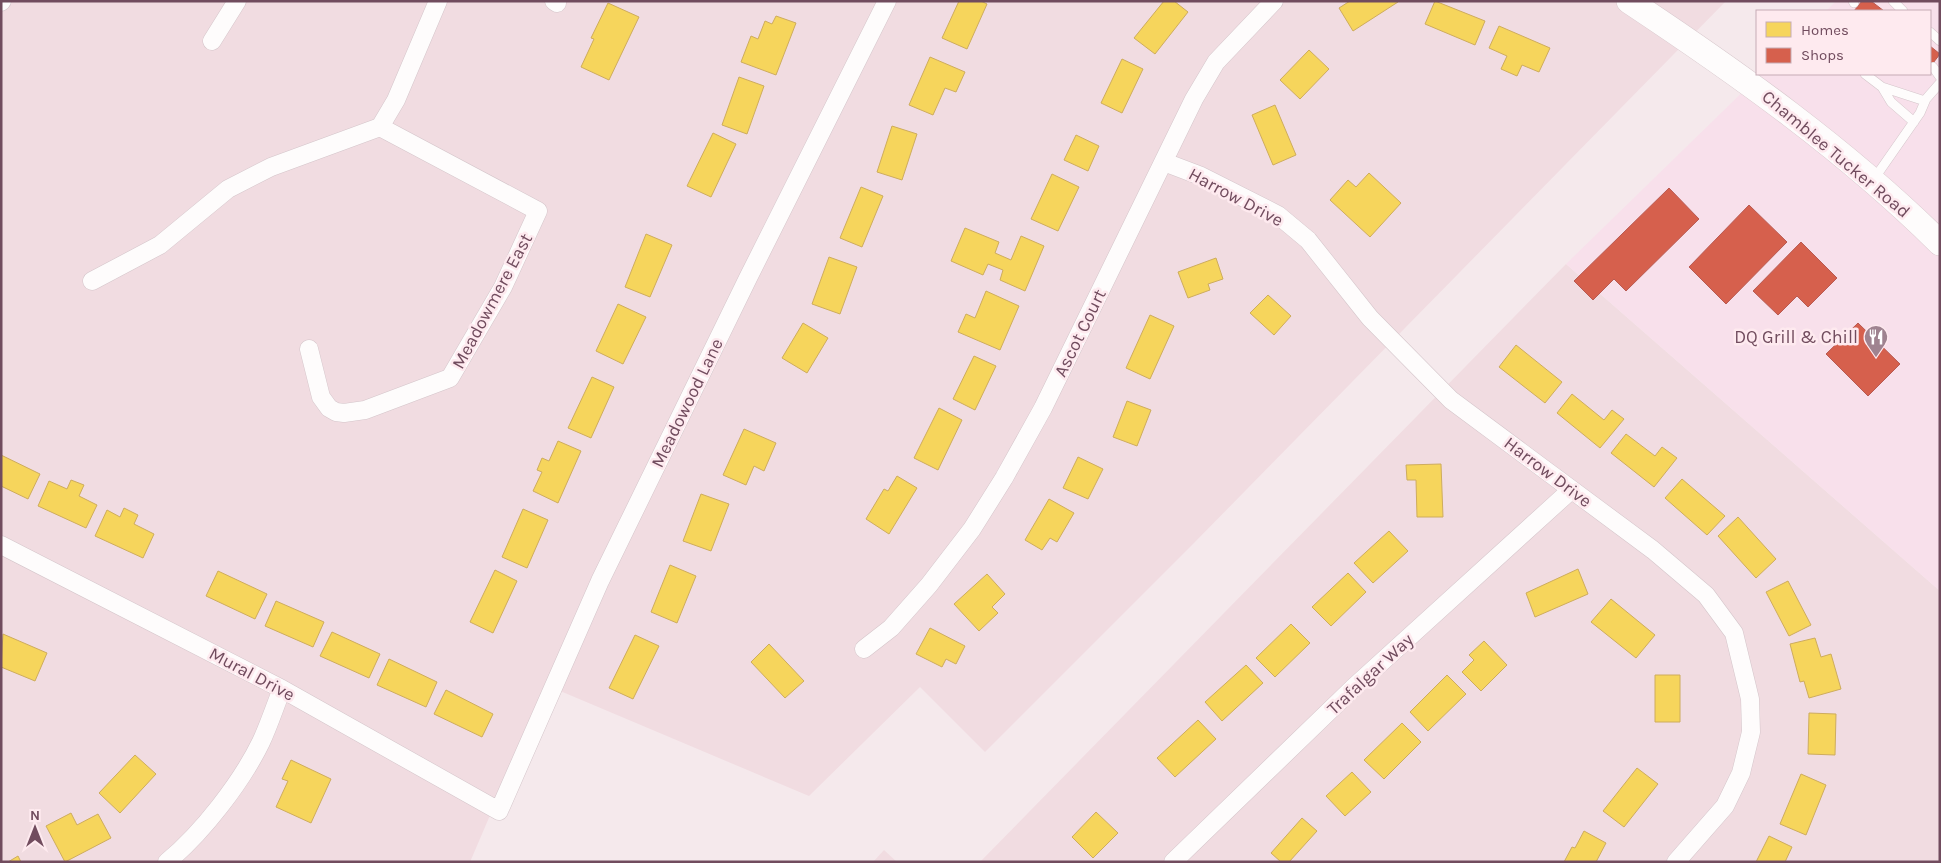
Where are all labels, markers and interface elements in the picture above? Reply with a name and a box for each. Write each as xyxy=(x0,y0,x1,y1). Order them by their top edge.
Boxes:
legend xyxy=(1756,10,1931,75)
text: Homes xyxy=(1801,21,1849,39)
text: Shops xyxy=(1801,46,1844,64)
street label: Chamblee Tucker Road xyxy=(1757,86,1915,222)
street label: Harrow Drive xyxy=(1185,163,1287,231)
street label: Meadowmere East xyxy=(447,229,537,373)
street label: Ascot Court xyxy=(1049,285,1111,381)
restaurant icon: DQ Grill & Chill xyxy=(1863,324,1889,358)
place label: DQ Grill & Chill xyxy=(1734,326,1858,348)
street label: Meadowood Lane xyxy=(646,335,728,471)
street label: Harrow Drive xyxy=(1500,432,1596,512)
street label: Trafalgar Way xyxy=(1322,628,1418,720)
street label: Mural Drive xyxy=(205,642,299,706)
north arrow xyxy=(10,803,60,853)
text: N xyxy=(30,807,40,824)

